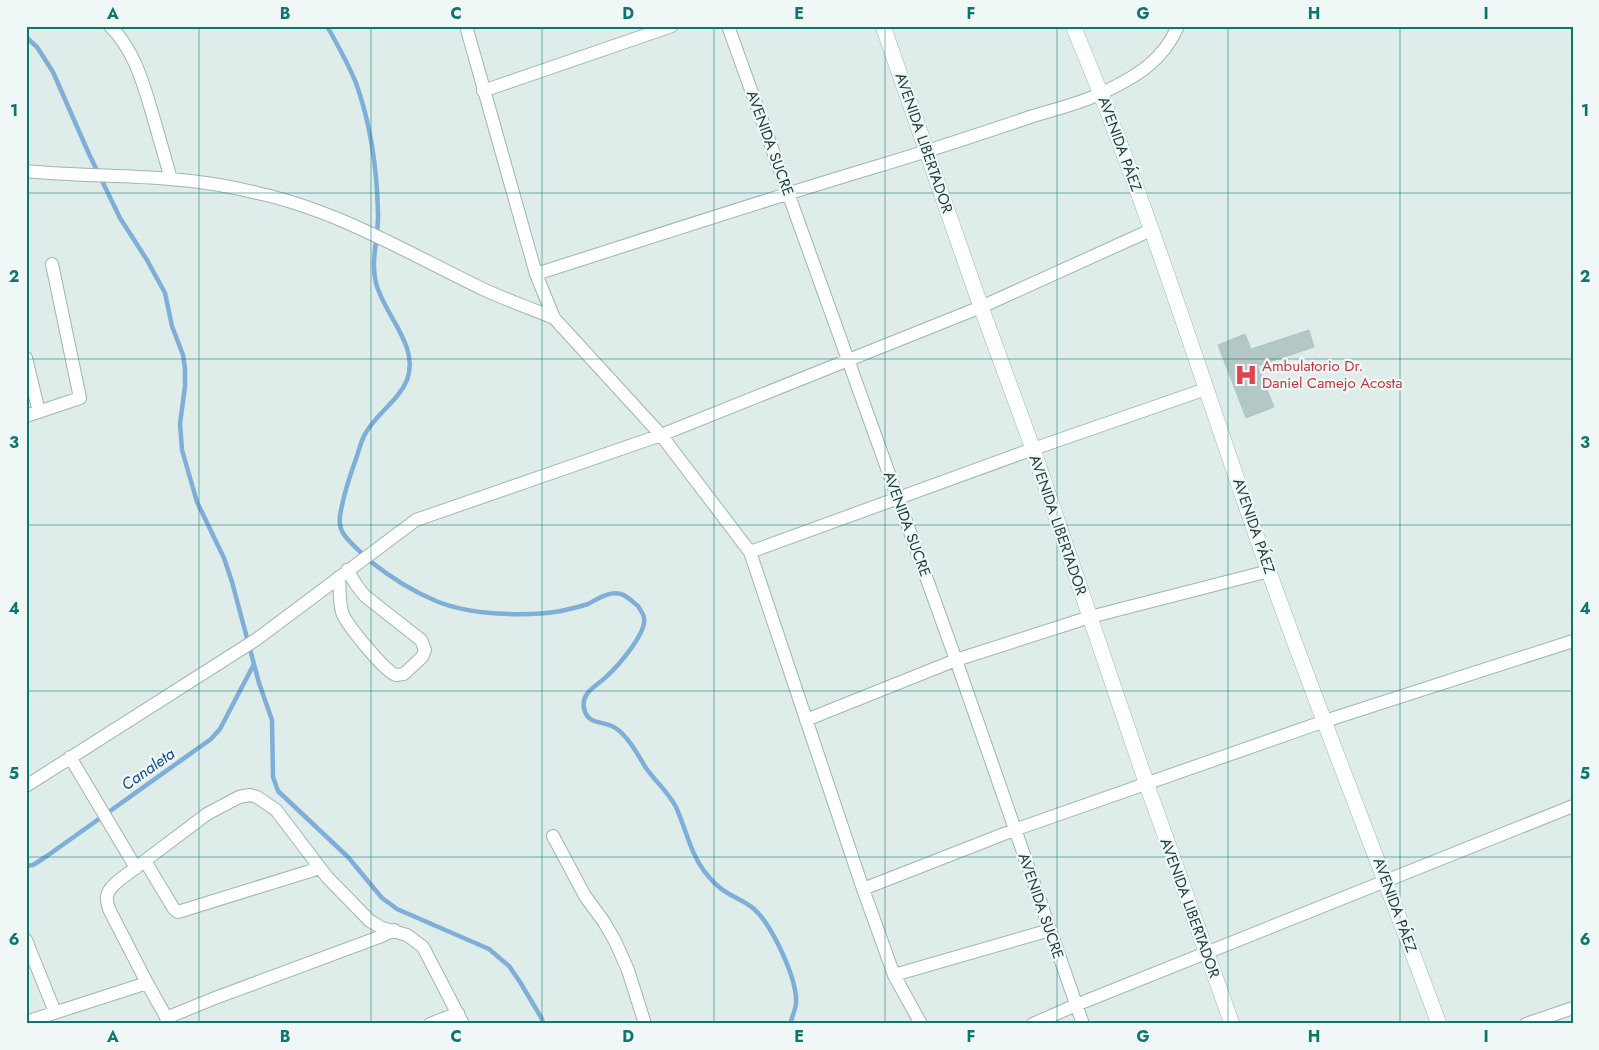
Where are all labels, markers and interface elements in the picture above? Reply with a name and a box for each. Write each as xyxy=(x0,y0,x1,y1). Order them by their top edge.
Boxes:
text: A xyxy=(106,2,119,25)
text: B xyxy=(280,2,290,25)
text: C xyxy=(450,2,462,25)
text: D xyxy=(622,2,634,25)
text: E xyxy=(794,2,804,25)
text: F xyxy=(967,2,975,25)
text: G xyxy=(1136,2,1150,25)
text: H xyxy=(1308,2,1320,25)
text: I xyxy=(1483,2,1489,25)
street label: AVENIDA LIBERTADOR xyxy=(890,70,959,217)
street label: AVENIDA SUCRE xyxy=(741,87,799,199)
street label: AVENIDA PÁEZ xyxy=(1093,93,1147,195)
text: 1 xyxy=(10,99,18,122)
text: 1 xyxy=(1581,99,1589,122)
text: 2 xyxy=(9,265,19,288)
text: 2 xyxy=(1580,265,1590,288)
place label: Ambulatorio Dr. Daniel Camejo Acosta xyxy=(1262,355,1402,394)
hospital icon: Ambulatorio Dr. Daniel Camejo Acosta xyxy=(1233,362,1259,388)
text: 3 xyxy=(9,431,19,454)
text: 3 xyxy=(1580,431,1590,454)
street label: AVENIDA LIBERTADOR xyxy=(1024,452,1093,599)
street label: AVENIDA SUCRE xyxy=(878,468,936,580)
street label: AVENIDA PÁEZ xyxy=(1227,475,1281,577)
text: 4 xyxy=(8,597,20,620)
text: 4 xyxy=(1579,597,1591,620)
water label: Canaleta xyxy=(117,742,180,796)
text: 5 xyxy=(9,762,19,785)
text: 5 xyxy=(1580,762,1590,785)
street label: AVENIDA LIBERTADOR xyxy=(1154,835,1226,982)
street label: AVENIDA SUCRE xyxy=(1013,850,1069,962)
street label: AVENIDA PÁEZ xyxy=(1368,854,1422,956)
text: 6 xyxy=(9,928,19,951)
text: 6 xyxy=(1580,928,1590,951)
text: A xyxy=(106,1025,119,1048)
text: B xyxy=(280,1025,290,1048)
text: C xyxy=(450,1025,462,1048)
text: D xyxy=(622,1025,634,1048)
text: E xyxy=(794,1025,804,1048)
text: F xyxy=(967,1025,975,1048)
text: G xyxy=(1136,1025,1150,1048)
text: H xyxy=(1308,1025,1320,1048)
text: I xyxy=(1483,1025,1489,1048)

